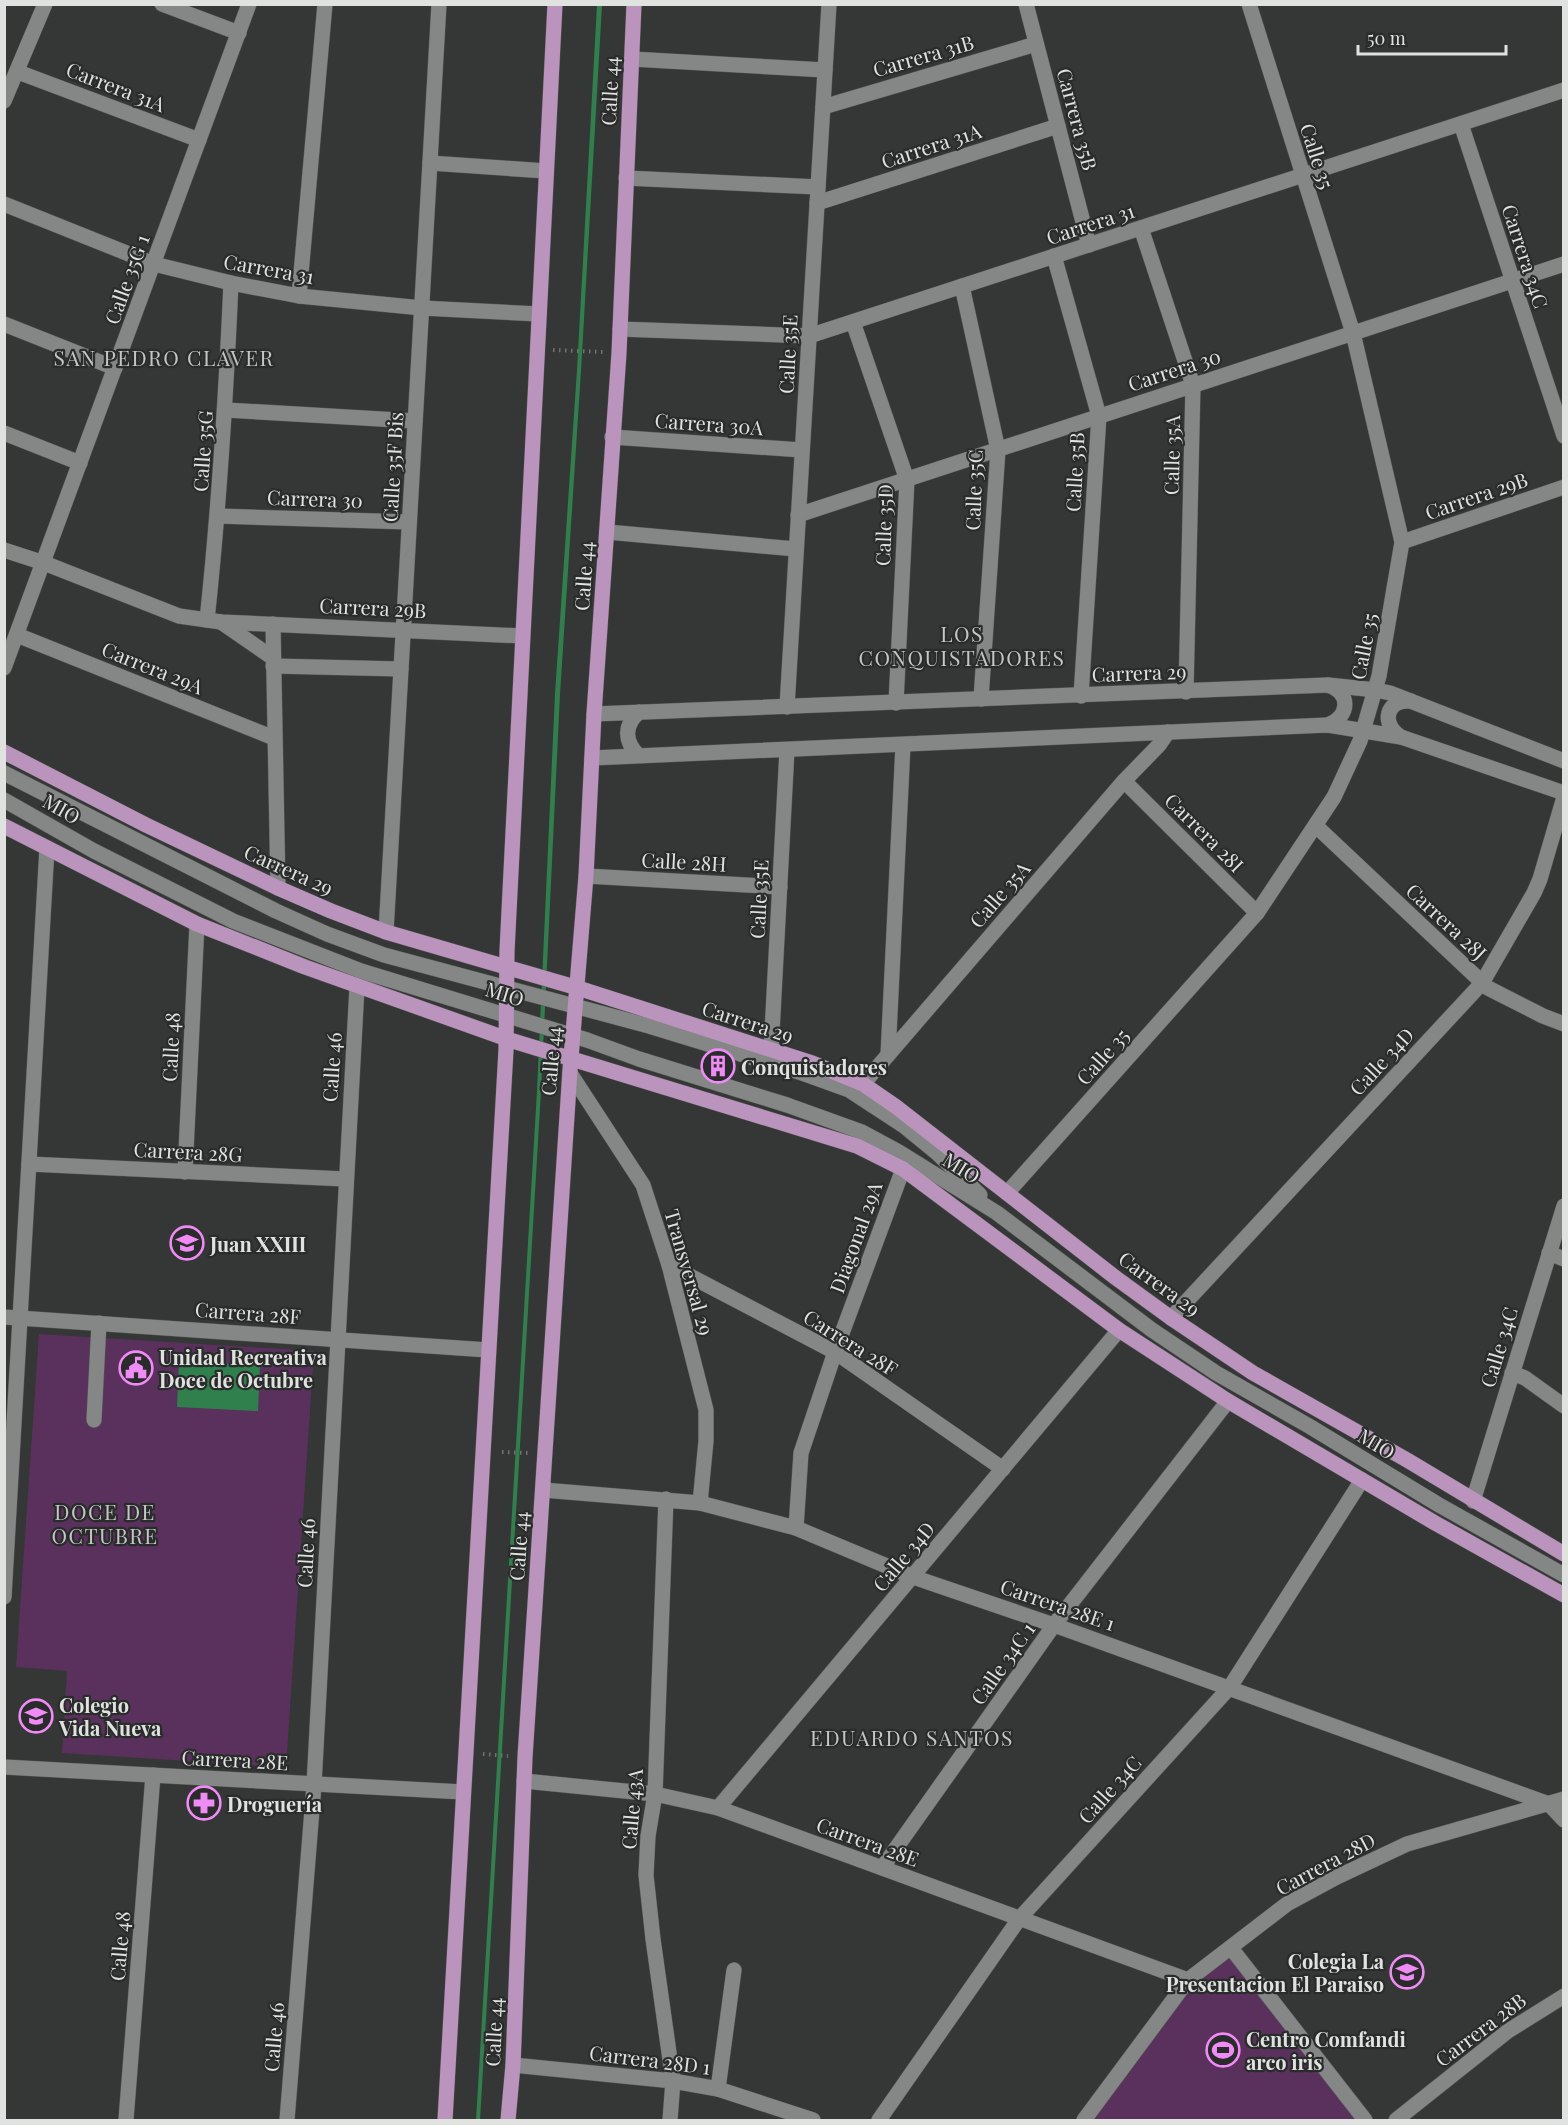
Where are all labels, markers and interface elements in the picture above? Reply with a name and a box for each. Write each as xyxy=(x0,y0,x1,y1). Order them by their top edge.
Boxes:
scale bar xyxy=(1358,18,1506,56)
text: 50 m xyxy=(1367,26,1406,50)
street label: Carrera 31B xyxy=(869,28,977,82)
street label: Carrera 31A xyxy=(63,55,170,117)
street label: Calle 44 xyxy=(594,56,624,126)
street label: Carrera 35B xyxy=(1051,65,1105,173)
street label: Carrera 31A xyxy=(877,116,985,174)
street label: Calle 35 xyxy=(1295,120,1341,192)
street label: Carrera 31 xyxy=(1042,196,1138,250)
street label: Carrera 34C xyxy=(1497,201,1555,311)
street label: Calle 35G 1 xyxy=(97,230,155,328)
street label: Carrera 31 xyxy=(222,247,316,289)
street label: Calle 35E xyxy=(771,314,803,394)
street label: Carrera 30 xyxy=(1124,341,1224,397)
district label: SAN PEDRO CLAVER xyxy=(53,343,275,371)
street label: Carrera 30A xyxy=(654,406,764,440)
street label: Calle 35G xyxy=(186,409,218,493)
street label: Calle 35F Bis xyxy=(376,411,408,523)
street label: Calle 35A xyxy=(1157,414,1185,495)
street label: Calle 35B xyxy=(1058,431,1090,513)
street label: Calle 35C xyxy=(958,449,988,531)
street label: Carrera 29B xyxy=(1421,465,1531,525)
street label: Carrera 30 xyxy=(267,483,363,513)
street label: Calle 35D xyxy=(868,484,898,566)
street label: Calle 44 xyxy=(567,540,599,612)
street label: Carrera 29B xyxy=(319,591,427,623)
street label: Calle 35 xyxy=(1343,610,1383,682)
district label: LOS CONQUISTADORES xyxy=(859,619,1065,671)
street label: Carrera 29A xyxy=(98,634,208,700)
street label: Carrera 29 xyxy=(1091,657,1187,687)
street label: MIO xyxy=(38,787,86,829)
street label: Carrera 28I xyxy=(1160,787,1250,877)
street label: Carrera 29 xyxy=(240,837,338,901)
street label: Calle 28H xyxy=(641,845,727,877)
street label: Calle 35A xyxy=(963,855,1036,933)
street label: Calle 35E xyxy=(742,859,774,939)
street label: Carrera 28J xyxy=(1401,877,1493,965)
street label: MIO xyxy=(482,974,528,1012)
street label: Carrera 29 xyxy=(699,994,797,1048)
street label: Calle 48 xyxy=(155,1011,185,1083)
street label: Calle 34D xyxy=(1343,1021,1419,1101)
street label: Calle 35 xyxy=(1069,1022,1135,1090)
street label: Calle 44 xyxy=(534,1025,566,1097)
street label: Calle 46 xyxy=(315,1031,347,1103)
building icon: Conquistadores xyxy=(700,1048,736,1084)
place label: Conquistadores xyxy=(741,1053,887,1080)
street label: Carrera 28G xyxy=(133,1135,243,1167)
street label: MIO xyxy=(938,1145,986,1189)
street label: Diagonal 29A xyxy=(822,1177,888,1296)
street label: Transversal 29 xyxy=(659,1206,721,1338)
school or university icon: Juan XXIII xyxy=(169,1225,205,1261)
place label: Juan XXIII xyxy=(209,1230,306,1257)
street label: Carrera 29 xyxy=(1114,1244,1206,1322)
street label: Carrera 28F xyxy=(194,1295,302,1329)
street label: Carrera 28F xyxy=(799,1302,903,1382)
street label: Calle 34C xyxy=(1473,1303,1523,1391)
place label: Unidad Recreativa Doce de Octubre xyxy=(159,1343,327,1393)
public building icon: Unidad Recreativa Doce de Octubre xyxy=(118,1350,154,1386)
street label: MIO xyxy=(1353,1421,1401,1465)
district label: DOCE DE OCTUBRE xyxy=(51,1497,159,1549)
street label: Calle 44 xyxy=(502,1510,534,1582)
street label: Calle 34D xyxy=(866,1515,940,1597)
street label: Calle 46 xyxy=(290,1517,320,1589)
street label: Carrera 28E 1 xyxy=(997,1572,1119,1636)
street label: Calle 34C 1 xyxy=(964,1616,1040,1710)
place label: Colegio Vida Nueva xyxy=(58,1691,162,1741)
school or university icon: Colegio Vida Nueva xyxy=(18,1698,54,1734)
district label: EDUARDO SANTOS xyxy=(810,1723,1014,1751)
street label: Carrera 28E xyxy=(181,1743,289,1775)
street label: Calle 34C xyxy=(1071,1749,1147,1829)
street label: Calle 43A xyxy=(614,1767,648,1850)
pharmacy icon: Droguería xyxy=(186,1785,222,1821)
place label: Droguería xyxy=(227,1790,323,1817)
street label: Carrera 28E xyxy=(813,1810,923,1872)
street label: Carrera 28D xyxy=(1270,1825,1380,1901)
street label: Calle 48 xyxy=(103,1910,135,1982)
place label: Colegia La Presentacion El Paraiso xyxy=(1166,1947,1385,1997)
school or university icon: Colegia La Presentacion El Paraiso xyxy=(1389,1954,1425,1990)
street label: Carrera 28B xyxy=(1429,1986,1531,2072)
street label: Calle 44 xyxy=(478,1997,508,2067)
street label: Calle 46 xyxy=(257,2001,289,2073)
place label: Centro Comfandi arco iris xyxy=(1246,2025,1406,2075)
sports icon: Centro Comfandi arco iris xyxy=(1205,2032,1241,2068)
street label: Carrera 28D 1 xyxy=(588,2038,712,2080)

